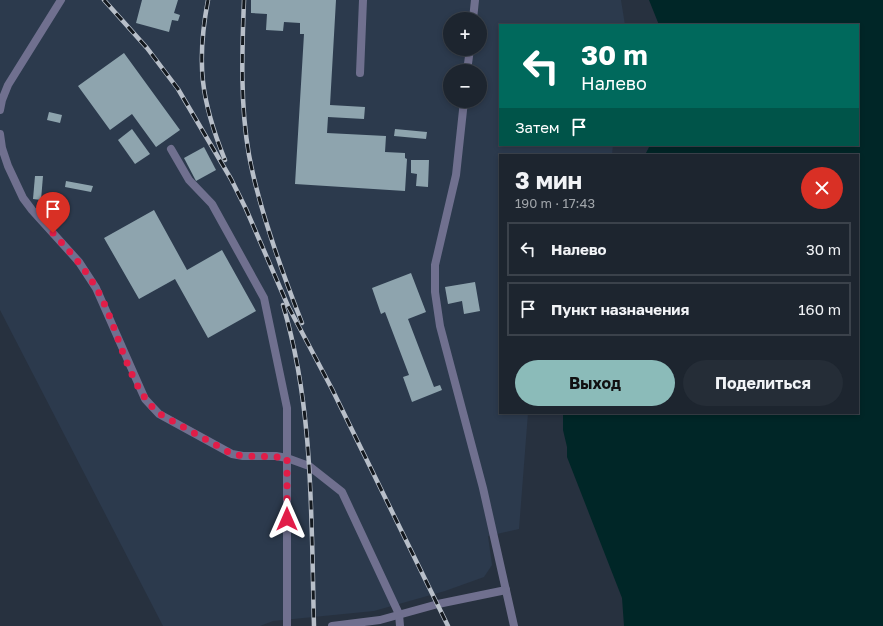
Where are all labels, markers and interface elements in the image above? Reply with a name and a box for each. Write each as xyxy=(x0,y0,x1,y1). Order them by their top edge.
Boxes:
map controls xyxy=(443,12,487,108)
button: + xyxy=(443,12,487,56)
text: 30 m xyxy=(581,38,648,71)
icon: left xyxy=(515,40,567,92)
button: − xyxy=(443,64,487,108)
text: Налево xyxy=(581,72,647,94)
icon: arrive xyxy=(568,116,590,138)
text: Затем xyxy=(515,118,560,136)
text: 3 мин xyxy=(515,165,582,194)
button: close xyxy=(801,167,843,209)
pin xyxy=(36,192,70,233)
text: 190 m · 17:43 xyxy=(515,195,595,211)
icon: arrive xyxy=(42,198,64,220)
icon: left xyxy=(517,238,539,260)
text: Налево xyxy=(551,240,607,258)
text: 30 m xyxy=(806,240,841,258)
icon: arrive xyxy=(517,298,539,320)
text: Пункт назначения xyxy=(551,300,689,318)
text: 160 m xyxy=(798,300,841,318)
button: Выход xyxy=(515,360,675,406)
button: Поделиться xyxy=(683,360,843,406)
position arrow xyxy=(266,498,308,540)

